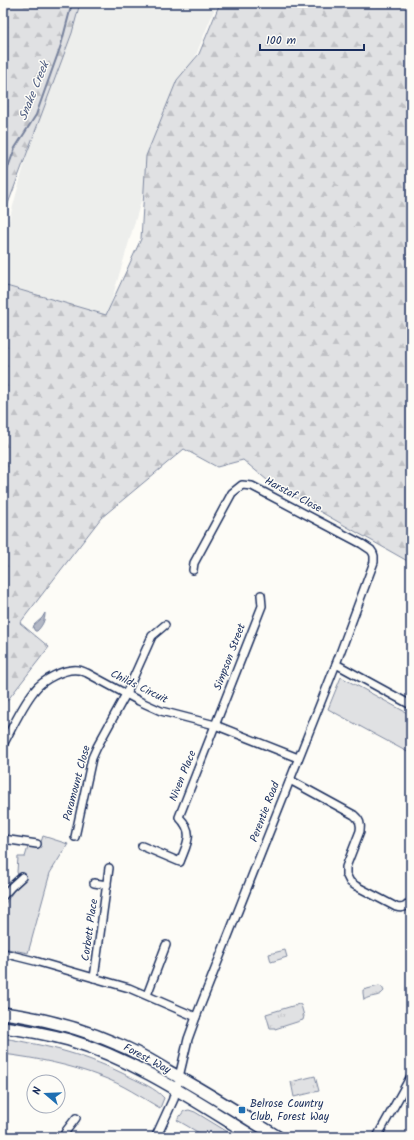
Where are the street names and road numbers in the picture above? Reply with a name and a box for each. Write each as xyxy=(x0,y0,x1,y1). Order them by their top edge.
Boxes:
street label: Harstaf Close xyxy=(261,472,325,518)
street label: Simpson Street xyxy=(209,620,251,693)
street label: Childs Circuit xyxy=(107,665,172,709)
street label: Paramount Close xyxy=(58,743,96,823)
street label: Niven Place xyxy=(165,748,201,804)
street label: Perentie Road xyxy=(245,779,285,845)
street label: Corbett Place xyxy=(77,898,103,962)
street label: Forest Way xyxy=(120,1039,175,1079)

